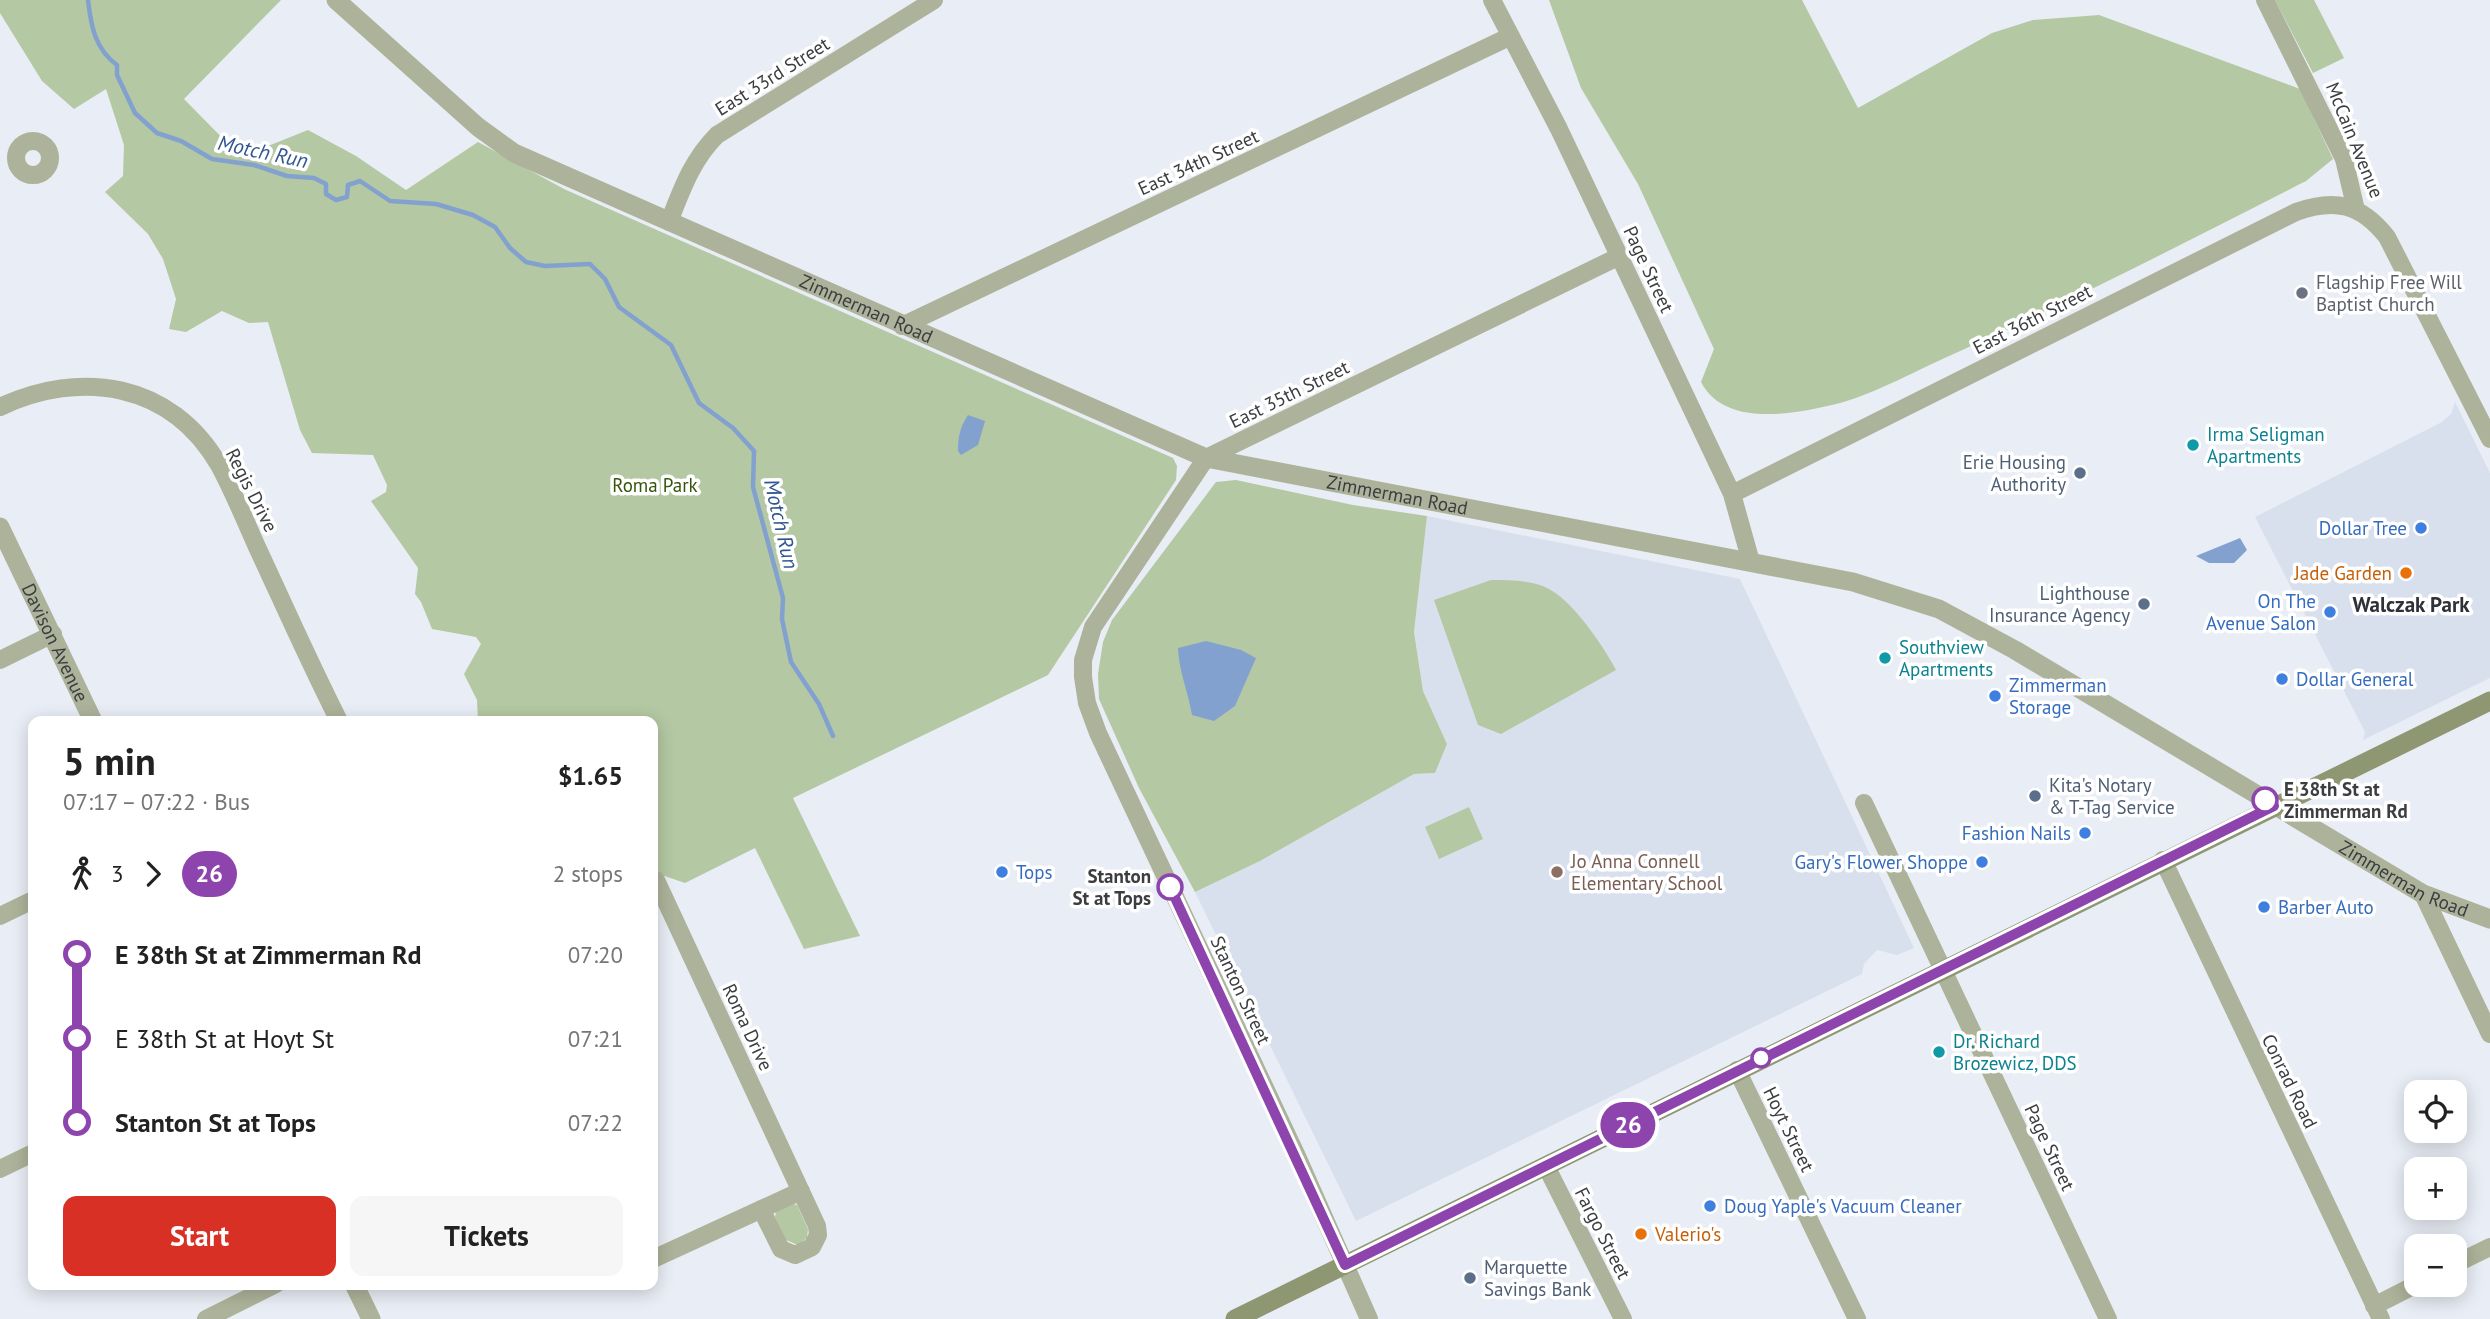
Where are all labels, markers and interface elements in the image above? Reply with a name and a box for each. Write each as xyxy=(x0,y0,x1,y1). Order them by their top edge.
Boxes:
street label: East 33rd Street xyxy=(710,31,834,121)
street label: McCain Avenue xyxy=(2321,79,2389,201)
street label: East 34th Street xyxy=(1134,123,1263,200)
water label: Motch Run xyxy=(216,129,311,174)
street label: Page Street xyxy=(1619,222,1680,317)
street label: Zimmerman Road xyxy=(796,268,937,348)
place label: Flagship Free Will Baptist Church xyxy=(2316,270,2462,316)
street label: East 36th Street xyxy=(1969,278,2096,359)
marker: Flagship Free Will Baptist Church xyxy=(2294,285,2310,301)
street label: East 35th Street xyxy=(1225,354,1353,433)
place label: Irma Seligman Apartments xyxy=(2207,422,2325,468)
marker: Irma Seligman Apartments xyxy=(2185,437,2201,453)
street label: Regis Drive xyxy=(221,444,283,536)
place label: Erie Housing Authority xyxy=(1963,450,2066,496)
marker: Erie Housing Authority xyxy=(2072,465,2088,481)
street label: Zimmerman Road xyxy=(1325,469,1470,520)
park label: Roma Park xyxy=(612,473,698,497)
water label: Motch Run xyxy=(758,476,805,572)
place label: Dollar Tree xyxy=(2319,516,2407,540)
marker: Dollar Tree xyxy=(2413,520,2429,536)
place label: Jade Garden xyxy=(2293,561,2392,585)
marker: Jade Garden xyxy=(2398,565,2414,581)
street label: Davison Avenue xyxy=(17,579,94,706)
place label: Lighthouse Insurance Agency xyxy=(1989,581,2130,627)
place label: On The Avenue Salon xyxy=(2206,589,2316,635)
district label: Walczak Park xyxy=(2352,591,2470,618)
marker: Lighthouse Insurance Agency xyxy=(2136,596,2152,612)
marker: On The Avenue Salon xyxy=(2322,604,2338,620)
place label: Southview Apartments xyxy=(1899,635,1993,681)
marker: Southview Apartments xyxy=(1877,650,1893,666)
place label: Dollar General xyxy=(2296,667,2414,691)
marker: Dollar General xyxy=(2274,671,2290,687)
place label: Zimmerman Storage xyxy=(2009,673,2107,719)
marker: Zimmerman Storage xyxy=(1987,688,2003,704)
text: 5 min xyxy=(63,736,156,785)
text: $1.65 xyxy=(558,759,623,792)
place label: Kita's Notary & T-Tag Service xyxy=(2049,773,2175,819)
place label: E 38th St at Zimmerman Rd xyxy=(2284,777,2408,823)
text: 07:17 – 07:22 · Bus xyxy=(63,787,250,816)
marker: E 38th St at Zimmerman Rd xyxy=(2252,787,2278,813)
marker: Kita's Notary & T-Tag Service xyxy=(2027,788,2043,804)
place label: Fashion Nails xyxy=(1962,821,2071,845)
marker: Fashion Nails xyxy=(2077,825,2093,841)
street label: Zimmerman Road xyxy=(2335,835,2472,922)
place label: Jo Anna Connell Elementary School xyxy=(1570,849,1723,895)
place label: Gary's Flower Shoppe xyxy=(1794,850,1968,874)
marker: Gary's Flower Shoppe xyxy=(1974,854,1990,870)
icon: walk xyxy=(63,855,101,893)
icon: forward xyxy=(134,855,172,893)
text: 26 xyxy=(196,858,223,889)
text: 3 xyxy=(111,859,124,888)
text: 2 stops xyxy=(553,859,623,888)
place label: Tops xyxy=(1016,860,1053,884)
marker: Tops xyxy=(994,864,1010,880)
place label: Stanton St at Tops xyxy=(1072,864,1151,910)
marker: Jo Anna Connell Elementary School xyxy=(1549,864,1565,880)
marker: Stanton St at Tops xyxy=(1157,874,1183,900)
place label: Barber Auto xyxy=(2278,895,2374,919)
marker: Barber Auto xyxy=(2256,899,2272,915)
street label: Stanton Street xyxy=(1205,932,1277,1048)
text: E 38th St at Zimmerman Rd xyxy=(115,938,422,971)
text: 07:20 xyxy=(568,940,623,969)
street label: Roma Drive xyxy=(717,980,779,1074)
text: E 38th St at Hoyt St xyxy=(115,1022,334,1055)
text: 07:21 xyxy=(568,1024,623,1053)
place label: Dr. Richard Brozewicz, DDS xyxy=(1953,1029,2077,1075)
street label: Conrad Road xyxy=(2257,1030,2323,1132)
marker: Dr. Richard Brozewicz, DDS xyxy=(1931,1044,1947,1060)
unlabelled marker xyxy=(1751,1048,1771,1068)
map controls xyxy=(2404,1080,2467,1297)
button: locate xyxy=(2404,1080,2467,1143)
street label: Hoyt Street xyxy=(1758,1083,1820,1176)
street label: Page Street xyxy=(2020,1100,2081,1195)
line badge: 26 xyxy=(1596,1102,1660,1148)
text: Stanton St at Tops xyxy=(115,1106,316,1139)
text: 07:22 xyxy=(568,1108,623,1137)
text: 26 xyxy=(1614,1109,1642,1140)
button: + xyxy=(2404,1157,2467,1220)
street label: Fargo Street xyxy=(1570,1183,1637,1283)
place label: Doug Yaple's Vacuum Cleaner xyxy=(1724,1194,1962,1218)
button: Start xyxy=(63,1196,336,1276)
button: Tickets xyxy=(350,1196,623,1276)
marker: Doug Yaple's Vacuum Cleaner xyxy=(1702,1198,1718,1214)
place label: Valerio's xyxy=(1654,1222,1721,1246)
marker: Valerio's xyxy=(1633,1226,1649,1242)
button: − xyxy=(2404,1234,2467,1297)
place label: Marquette Savings Bank xyxy=(1484,1255,1591,1301)
marker: Marquette Savings Bank xyxy=(1462,1270,1478,1286)

